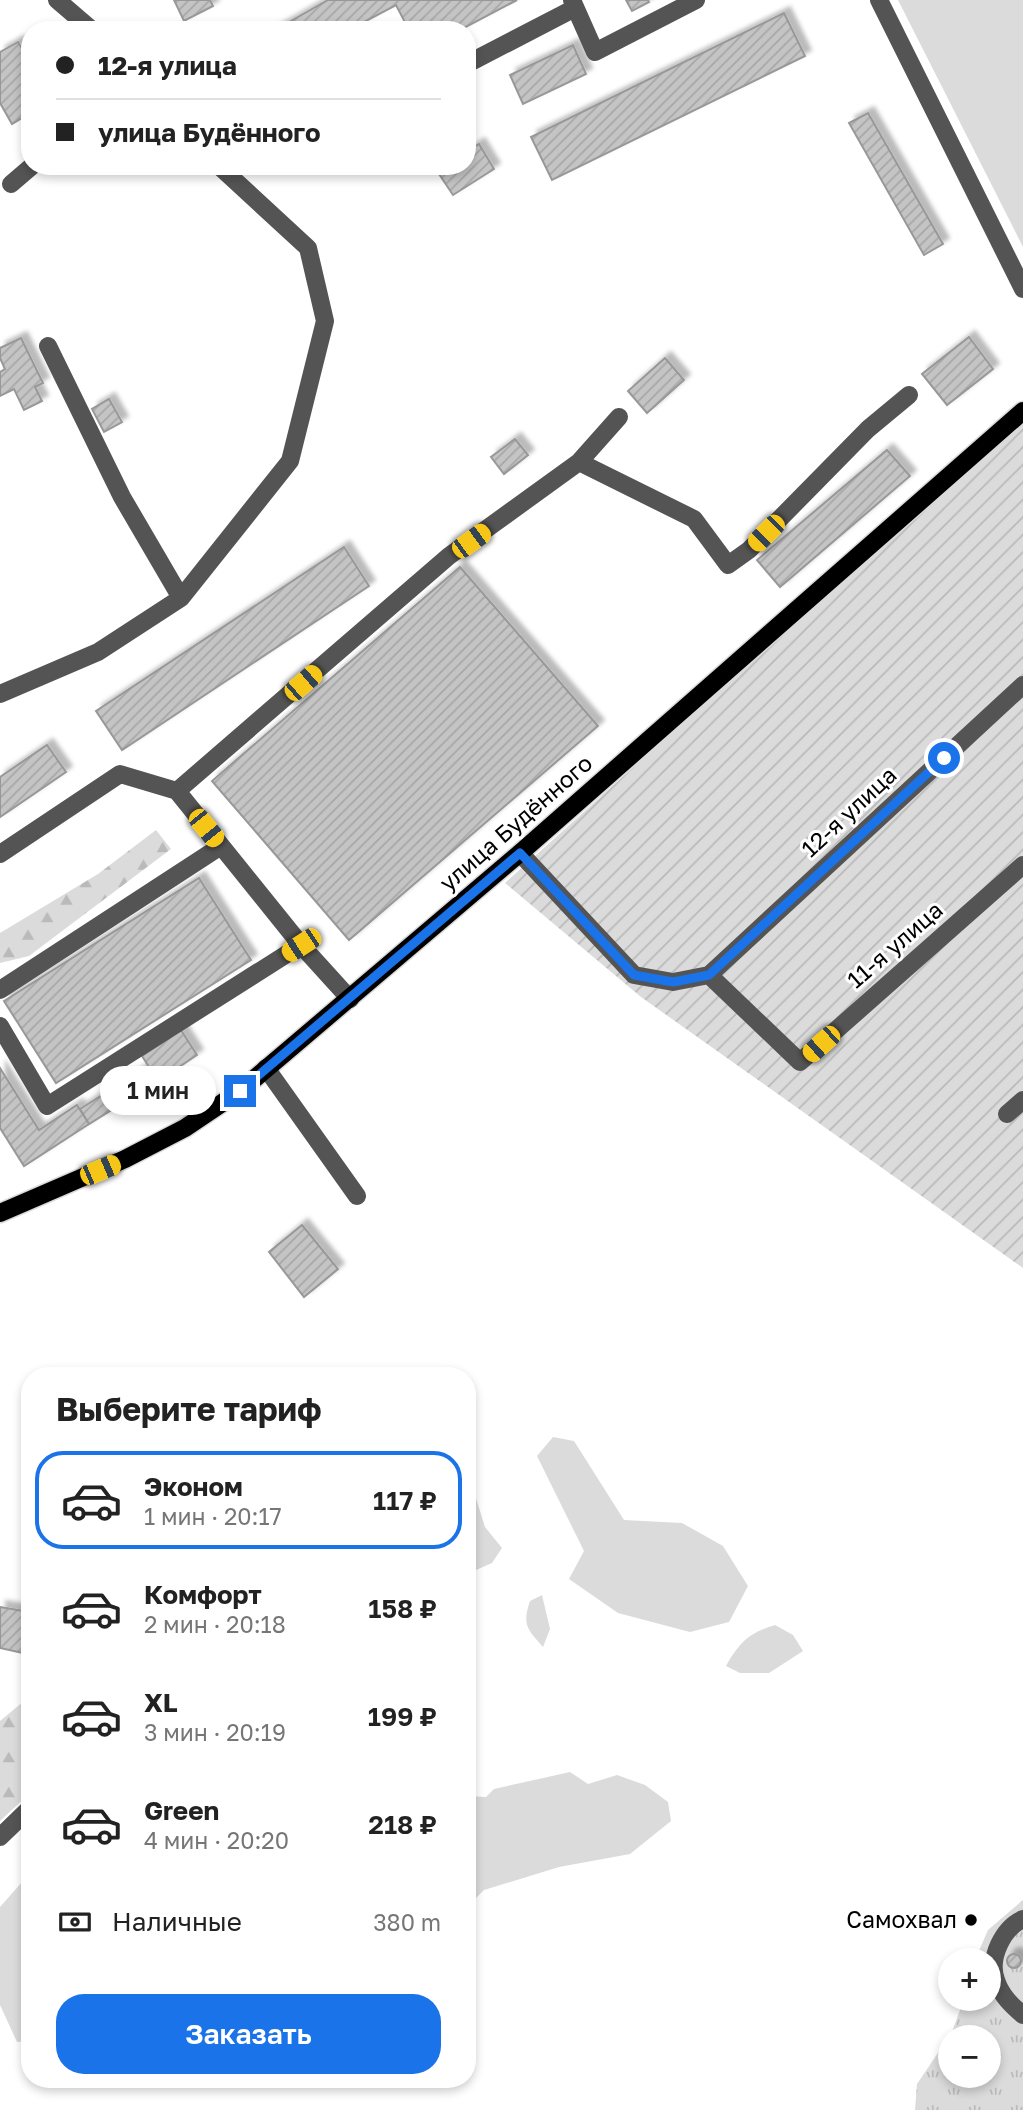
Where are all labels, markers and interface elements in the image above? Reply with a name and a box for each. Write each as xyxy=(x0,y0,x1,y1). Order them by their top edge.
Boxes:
text: 12-я улица xyxy=(98,50,237,81)
text: улица Будённого xyxy=(98,117,321,148)
car xyxy=(744,511,789,555)
car xyxy=(448,520,495,562)
car xyxy=(281,661,326,705)
route start xyxy=(928,742,960,774)
street label: улица Будённого xyxy=(433,748,597,896)
street label: 12-я улица xyxy=(795,760,902,862)
car xyxy=(185,805,228,851)
street label: 11-я улица xyxy=(841,895,948,993)
car xyxy=(278,925,325,965)
car xyxy=(799,1022,844,1066)
callout: 1 мин xyxy=(100,1066,216,1116)
route end xyxy=(224,1075,256,1107)
text: 1 мин xyxy=(127,1076,189,1104)
car xyxy=(77,1152,124,1188)
text: Выберите тариф xyxy=(56,1390,322,1428)
icon: car xyxy=(60,1469,123,1532)
text: Эконом xyxy=(144,1471,243,1502)
text: 117 ₽ xyxy=(373,1485,437,1516)
text: 1 мин · 20:17 xyxy=(144,1502,282,1530)
icon: car xyxy=(60,1577,123,1640)
text: Комфорт xyxy=(144,1579,262,1610)
text: 158 ₽ xyxy=(368,1593,437,1624)
text: 2 мин · 20:18 xyxy=(144,1610,286,1638)
icon: car xyxy=(60,1685,123,1748)
text: XL xyxy=(144,1687,178,1718)
text: 199 ₽ xyxy=(368,1701,437,1732)
text: 3 мин · 20:19 xyxy=(144,1718,286,1746)
icon: car xyxy=(60,1793,123,1856)
text: Green xyxy=(144,1795,219,1826)
text: 218 ₽ xyxy=(368,1809,437,1840)
text: 4 мин · 20:20 xyxy=(144,1826,289,1854)
icon: cash xyxy=(56,1903,94,1941)
place label: Самохвал xyxy=(846,1905,957,1933)
text: Наличные xyxy=(112,1906,242,1937)
text: 380 m xyxy=(373,1908,441,1936)
marker: Самохвал xyxy=(963,1912,979,1928)
map controls xyxy=(938,1948,1001,2088)
button: + xyxy=(938,1948,1001,2011)
button: Заказать xyxy=(56,1994,441,2074)
button: − xyxy=(938,2025,1001,2088)

